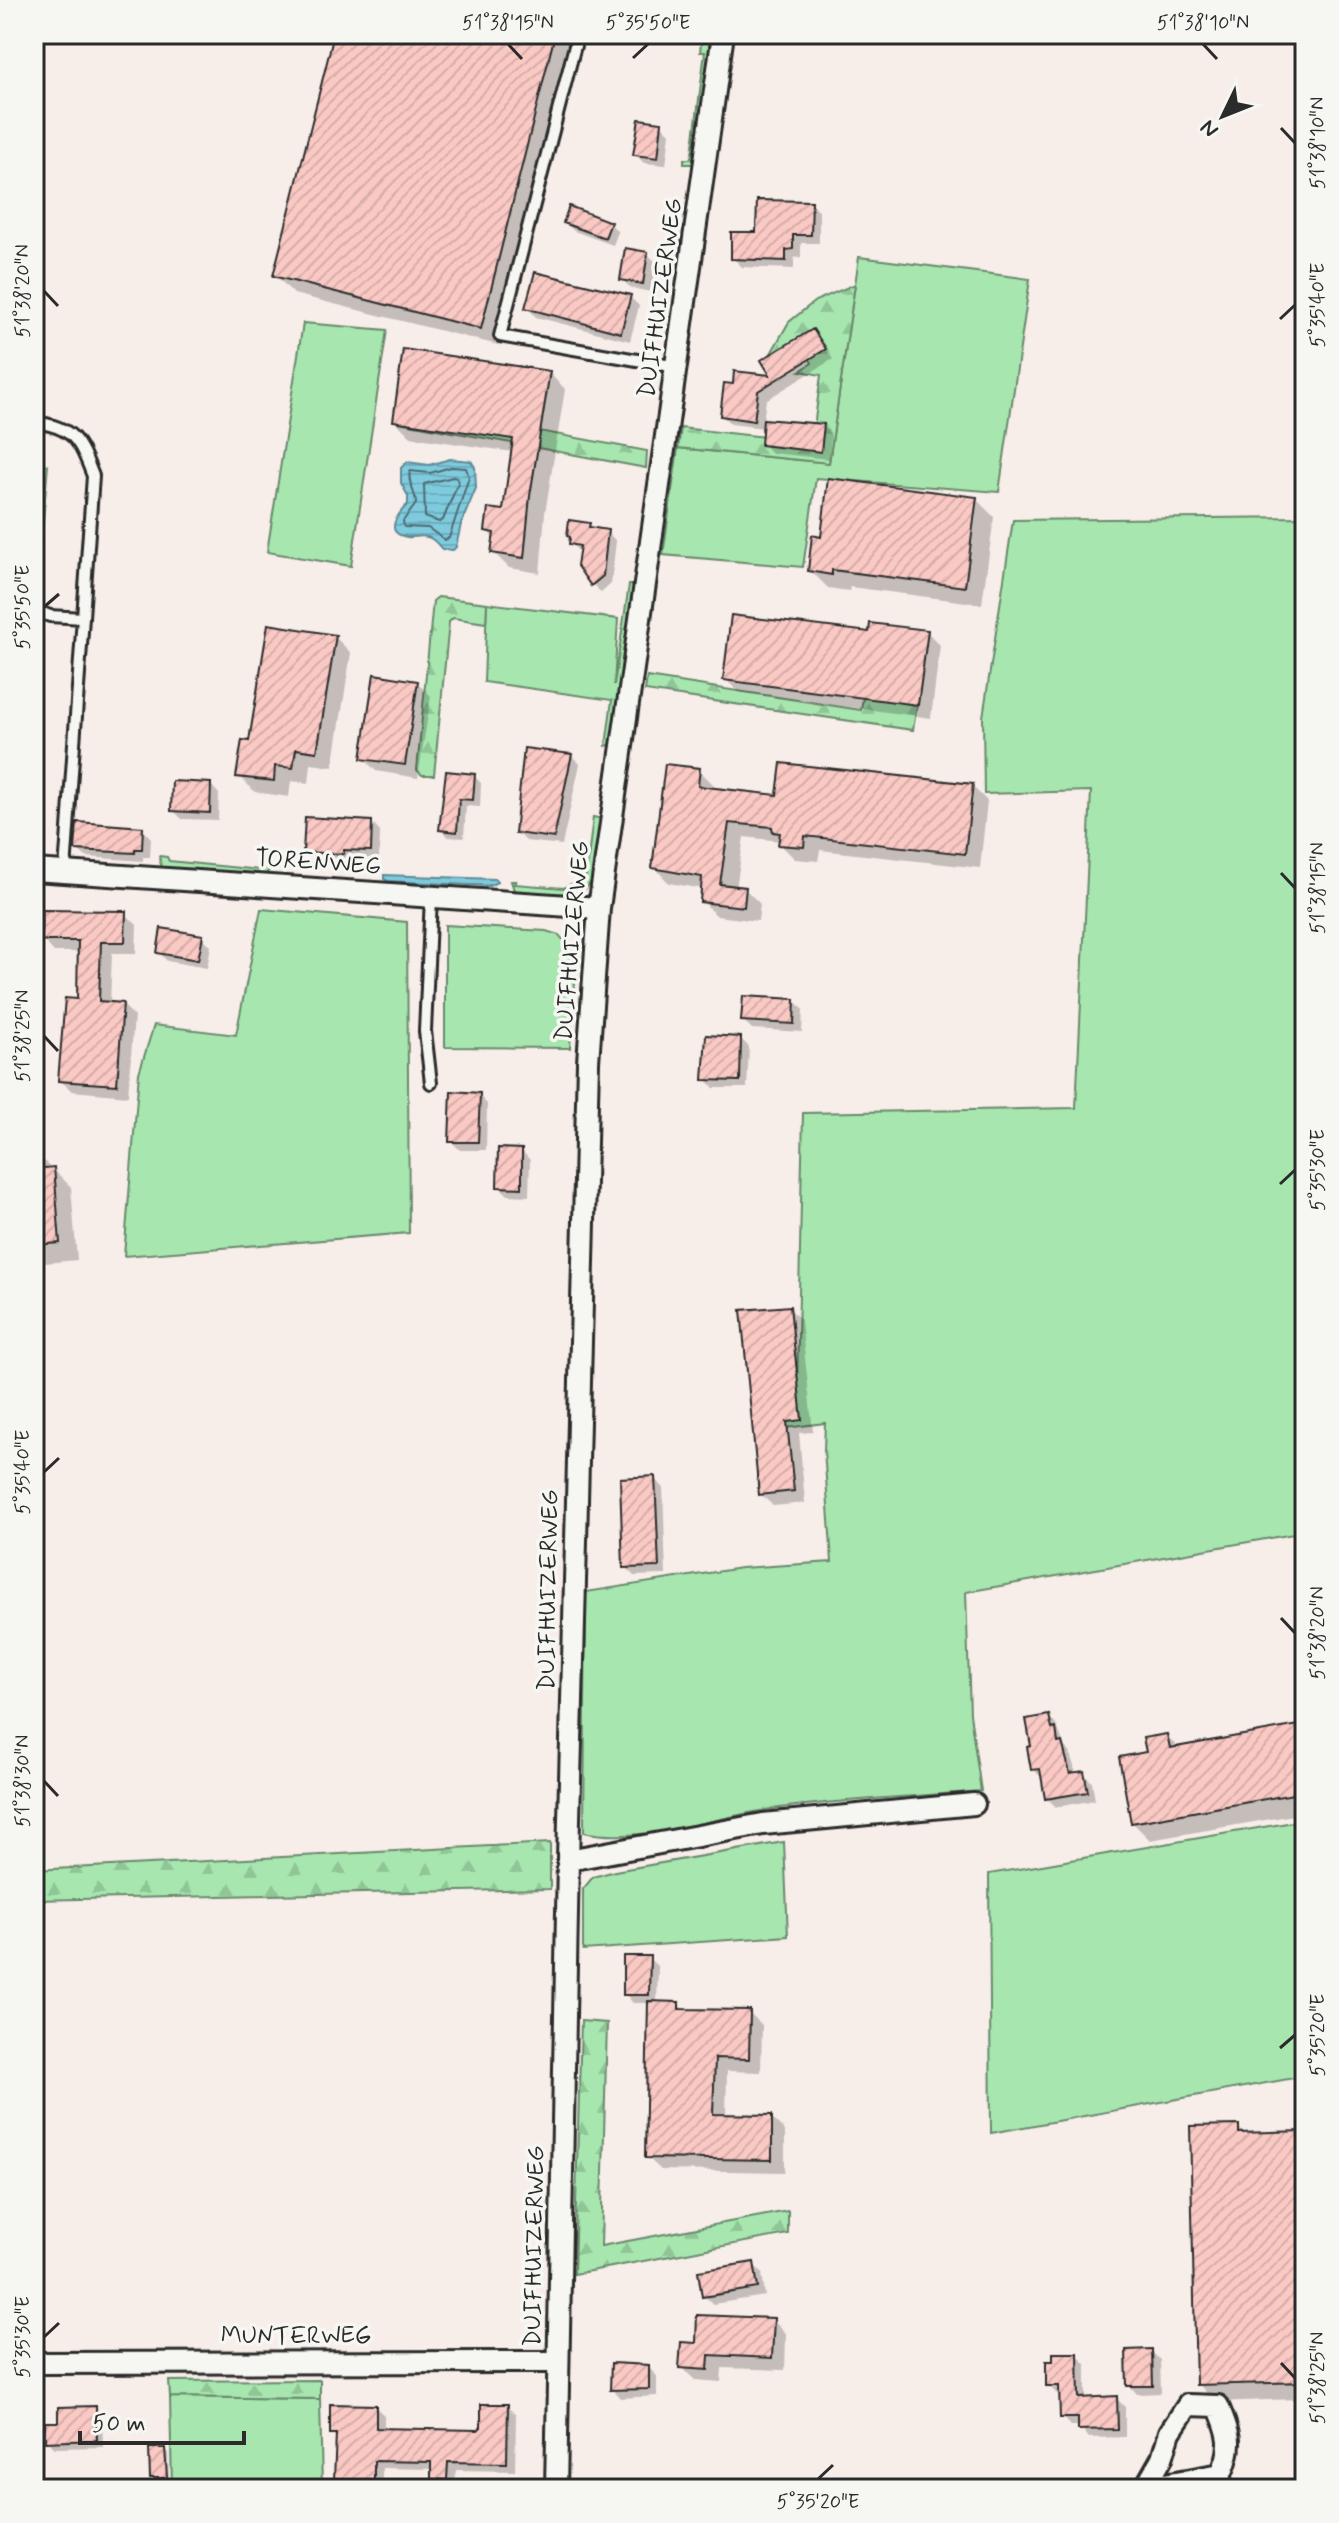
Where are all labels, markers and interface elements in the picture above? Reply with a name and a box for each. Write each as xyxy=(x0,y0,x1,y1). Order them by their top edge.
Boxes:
text: 51°38'15"N xyxy=(462,10,554,37)
text: 5°35'50"E xyxy=(605,10,691,37)
text: 51°38'10"N xyxy=(1157,10,1249,37)
north arrow xyxy=(1183,76,1263,156)
text: 51°38'10"N xyxy=(1305,97,1332,189)
text: N xyxy=(1195,113,1225,143)
street label: DUIFHUIZERWEG xyxy=(632,196,690,400)
text: 51°38'20"N xyxy=(10,244,37,338)
text: 5°35'40"E xyxy=(1305,263,1332,347)
text: 5°35'50"E xyxy=(10,564,37,650)
street label: DUIFHUIZERWEG xyxy=(549,839,597,1043)
text: 51°38'15"N xyxy=(1305,842,1332,934)
street label: TORENWEG xyxy=(254,843,382,883)
text: 51°38'25"N xyxy=(10,990,37,1082)
text: 5°35'30"E xyxy=(1305,1129,1332,1211)
text: 5°35'40"E xyxy=(10,1430,37,1514)
street label: DUIFHUIZERWEG xyxy=(532,1489,566,1691)
text: 51°38'20"N xyxy=(1305,1586,1332,1680)
text: 51°38'30"N xyxy=(10,1735,37,1827)
text: 5°35'20"E xyxy=(1305,1994,1332,2076)
street label: DUIFHUIZERWEG xyxy=(518,2145,552,2347)
text: 5°35'30"E xyxy=(10,2296,37,2378)
street label: MUNTERWEG xyxy=(221,2321,371,2352)
text: 51°38'25"N xyxy=(1305,2332,1332,2424)
scale bar xyxy=(80,2395,244,2445)
text: 50 m xyxy=(92,2409,146,2440)
text: 5°35'20"E xyxy=(777,2489,859,2516)

